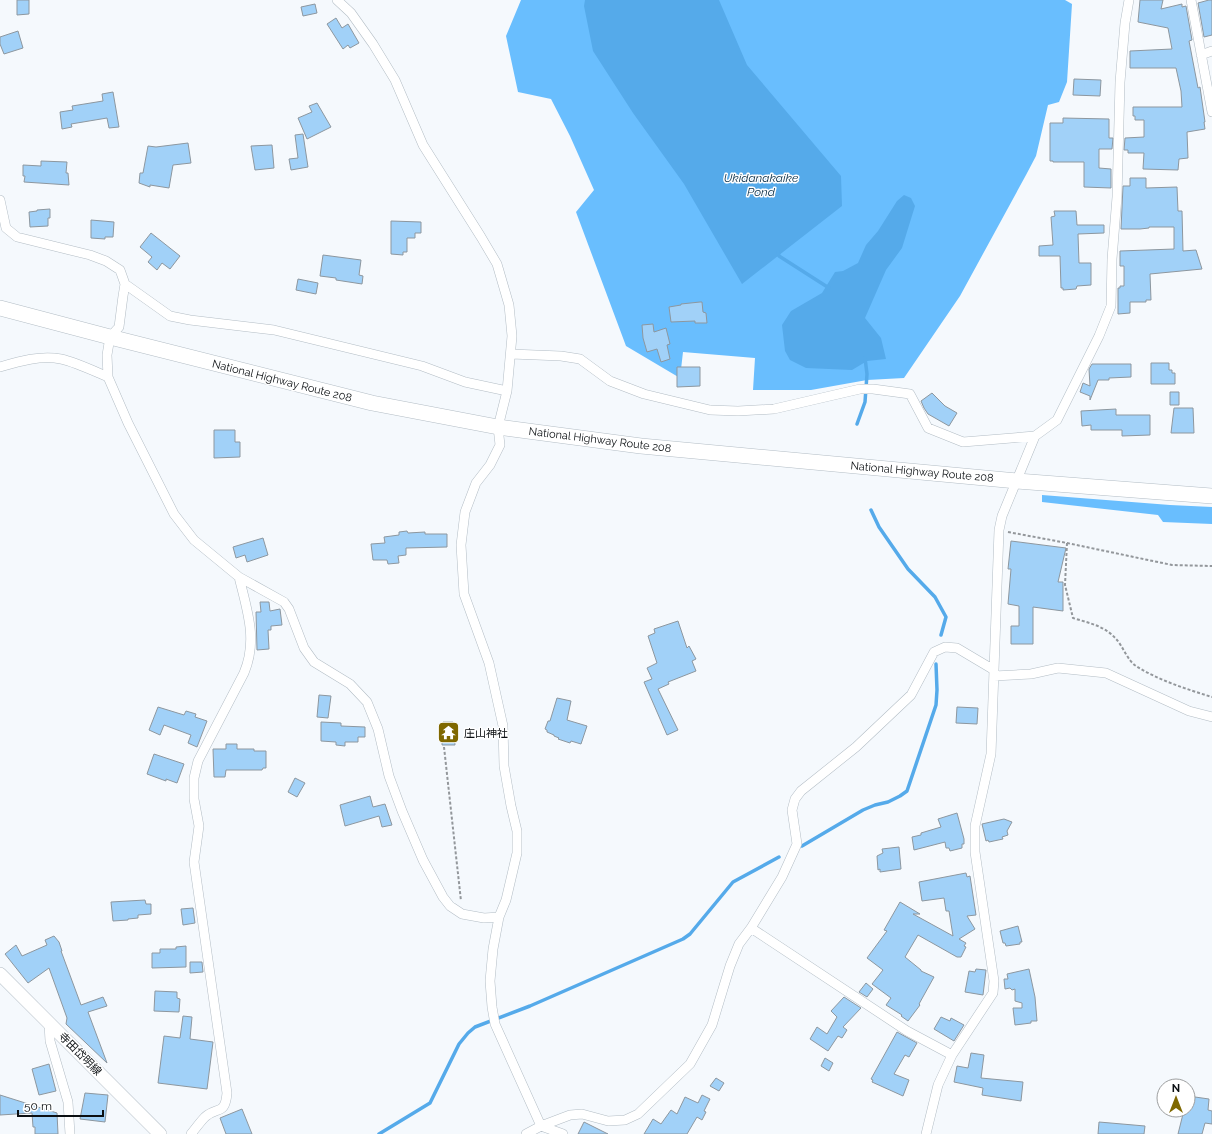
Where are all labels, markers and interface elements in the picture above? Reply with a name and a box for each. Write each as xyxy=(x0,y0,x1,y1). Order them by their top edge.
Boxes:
water label: Ukidanakaike Pond xyxy=(724,171,799,199)
street label: National Highway Route 208 xyxy=(211,357,353,405)
street label: National Highway Route 208 xyxy=(528,425,672,455)
street label: National Highway Route 208 xyxy=(850,459,994,485)
temple icon: 庄山神社 xyxy=(435,720,461,746)
place label: 庄山神社 xyxy=(464,727,508,740)
street label: 寺田岱明線 xyxy=(56,1030,104,1078)
north arrow xyxy=(1156,1078,1196,1118)
text: N xyxy=(1172,1082,1180,1095)
scale bar xyxy=(18,1092,103,1118)
text: 50 m xyxy=(24,1099,52,1113)

